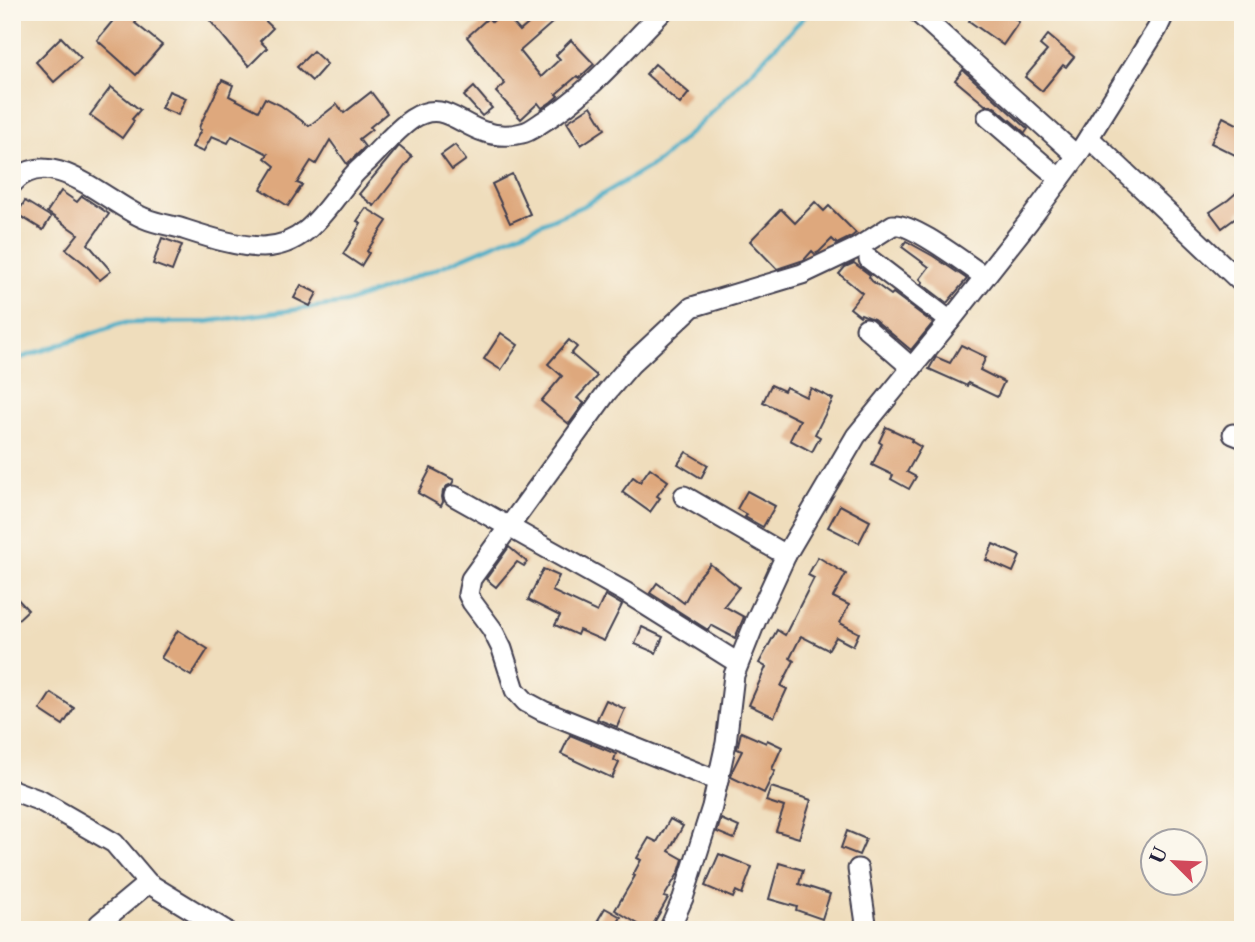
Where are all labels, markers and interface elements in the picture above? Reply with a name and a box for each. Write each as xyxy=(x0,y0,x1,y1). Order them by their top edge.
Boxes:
north arrow xyxy=(1140,827,1210,897)
text: U xyxy=(1145,843,1173,867)

